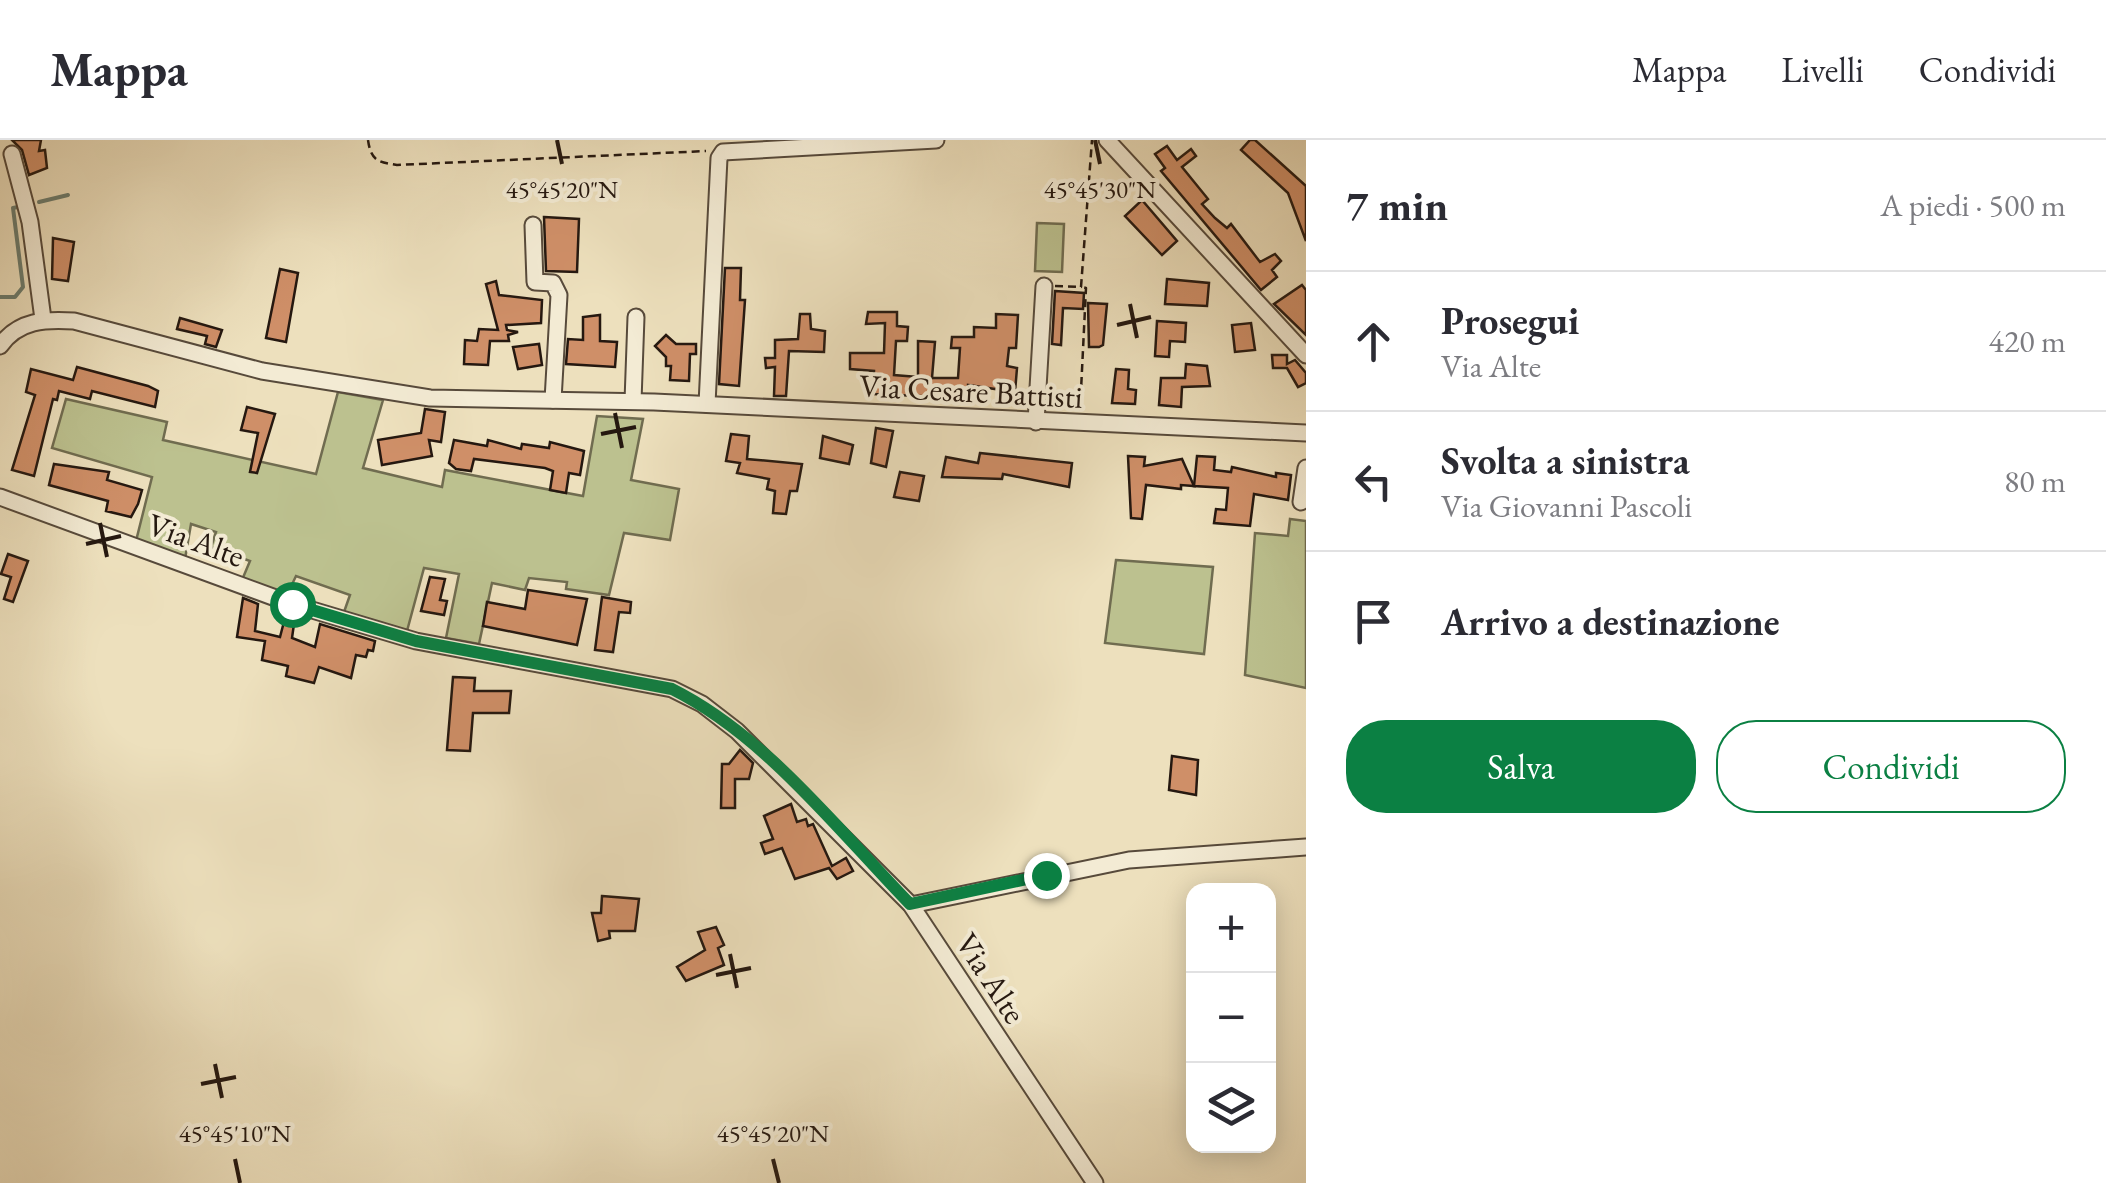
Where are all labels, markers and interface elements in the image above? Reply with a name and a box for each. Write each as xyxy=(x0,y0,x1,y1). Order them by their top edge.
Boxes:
text: Mappa xyxy=(50,38,188,100)
text: Mappa xyxy=(1632,47,1726,92)
text: Livelli xyxy=(1781,47,1864,92)
text: Condividi xyxy=(1919,47,2056,92)
text: 45°45'20"N xyxy=(506,173,618,205)
text: 45°45'30"N xyxy=(1044,173,1156,205)
text: 7 min xyxy=(1346,178,1448,233)
text: A piedi · 500 m xyxy=(1880,184,2066,226)
text: Prosegui xyxy=(1441,296,1579,345)
icon: ahead xyxy=(1346,314,1401,369)
text: 420 m xyxy=(1989,320,2066,362)
text: Via Alte xyxy=(1441,345,1541,387)
street label: Via Cesare Battisti xyxy=(858,364,1084,418)
text: Svolta a sinistra xyxy=(1441,436,1690,485)
icon: left xyxy=(1346,454,1401,509)
text: 80 m xyxy=(2004,460,2066,502)
text: Via Giovanni Pascoli xyxy=(1441,485,1692,527)
street label: Via Alte xyxy=(142,503,250,577)
route start xyxy=(270,582,316,628)
icon: arrive xyxy=(1346,594,1401,649)
text: Arrivo a destinazione xyxy=(1441,597,1780,646)
button: Salva xyxy=(1346,720,1696,813)
button: Condividi xyxy=(1716,720,2066,813)
route end xyxy=(1024,853,1070,899)
map controls xyxy=(1186,883,1276,1153)
button: + xyxy=(1186,883,1276,973)
street label: Via Alte xyxy=(946,925,1036,1031)
button: − xyxy=(1186,973,1276,1063)
button: layers xyxy=(1186,1063,1276,1153)
text: 45°45'10"N xyxy=(179,1117,291,1149)
text: 45°45'20"N xyxy=(717,1117,829,1149)

